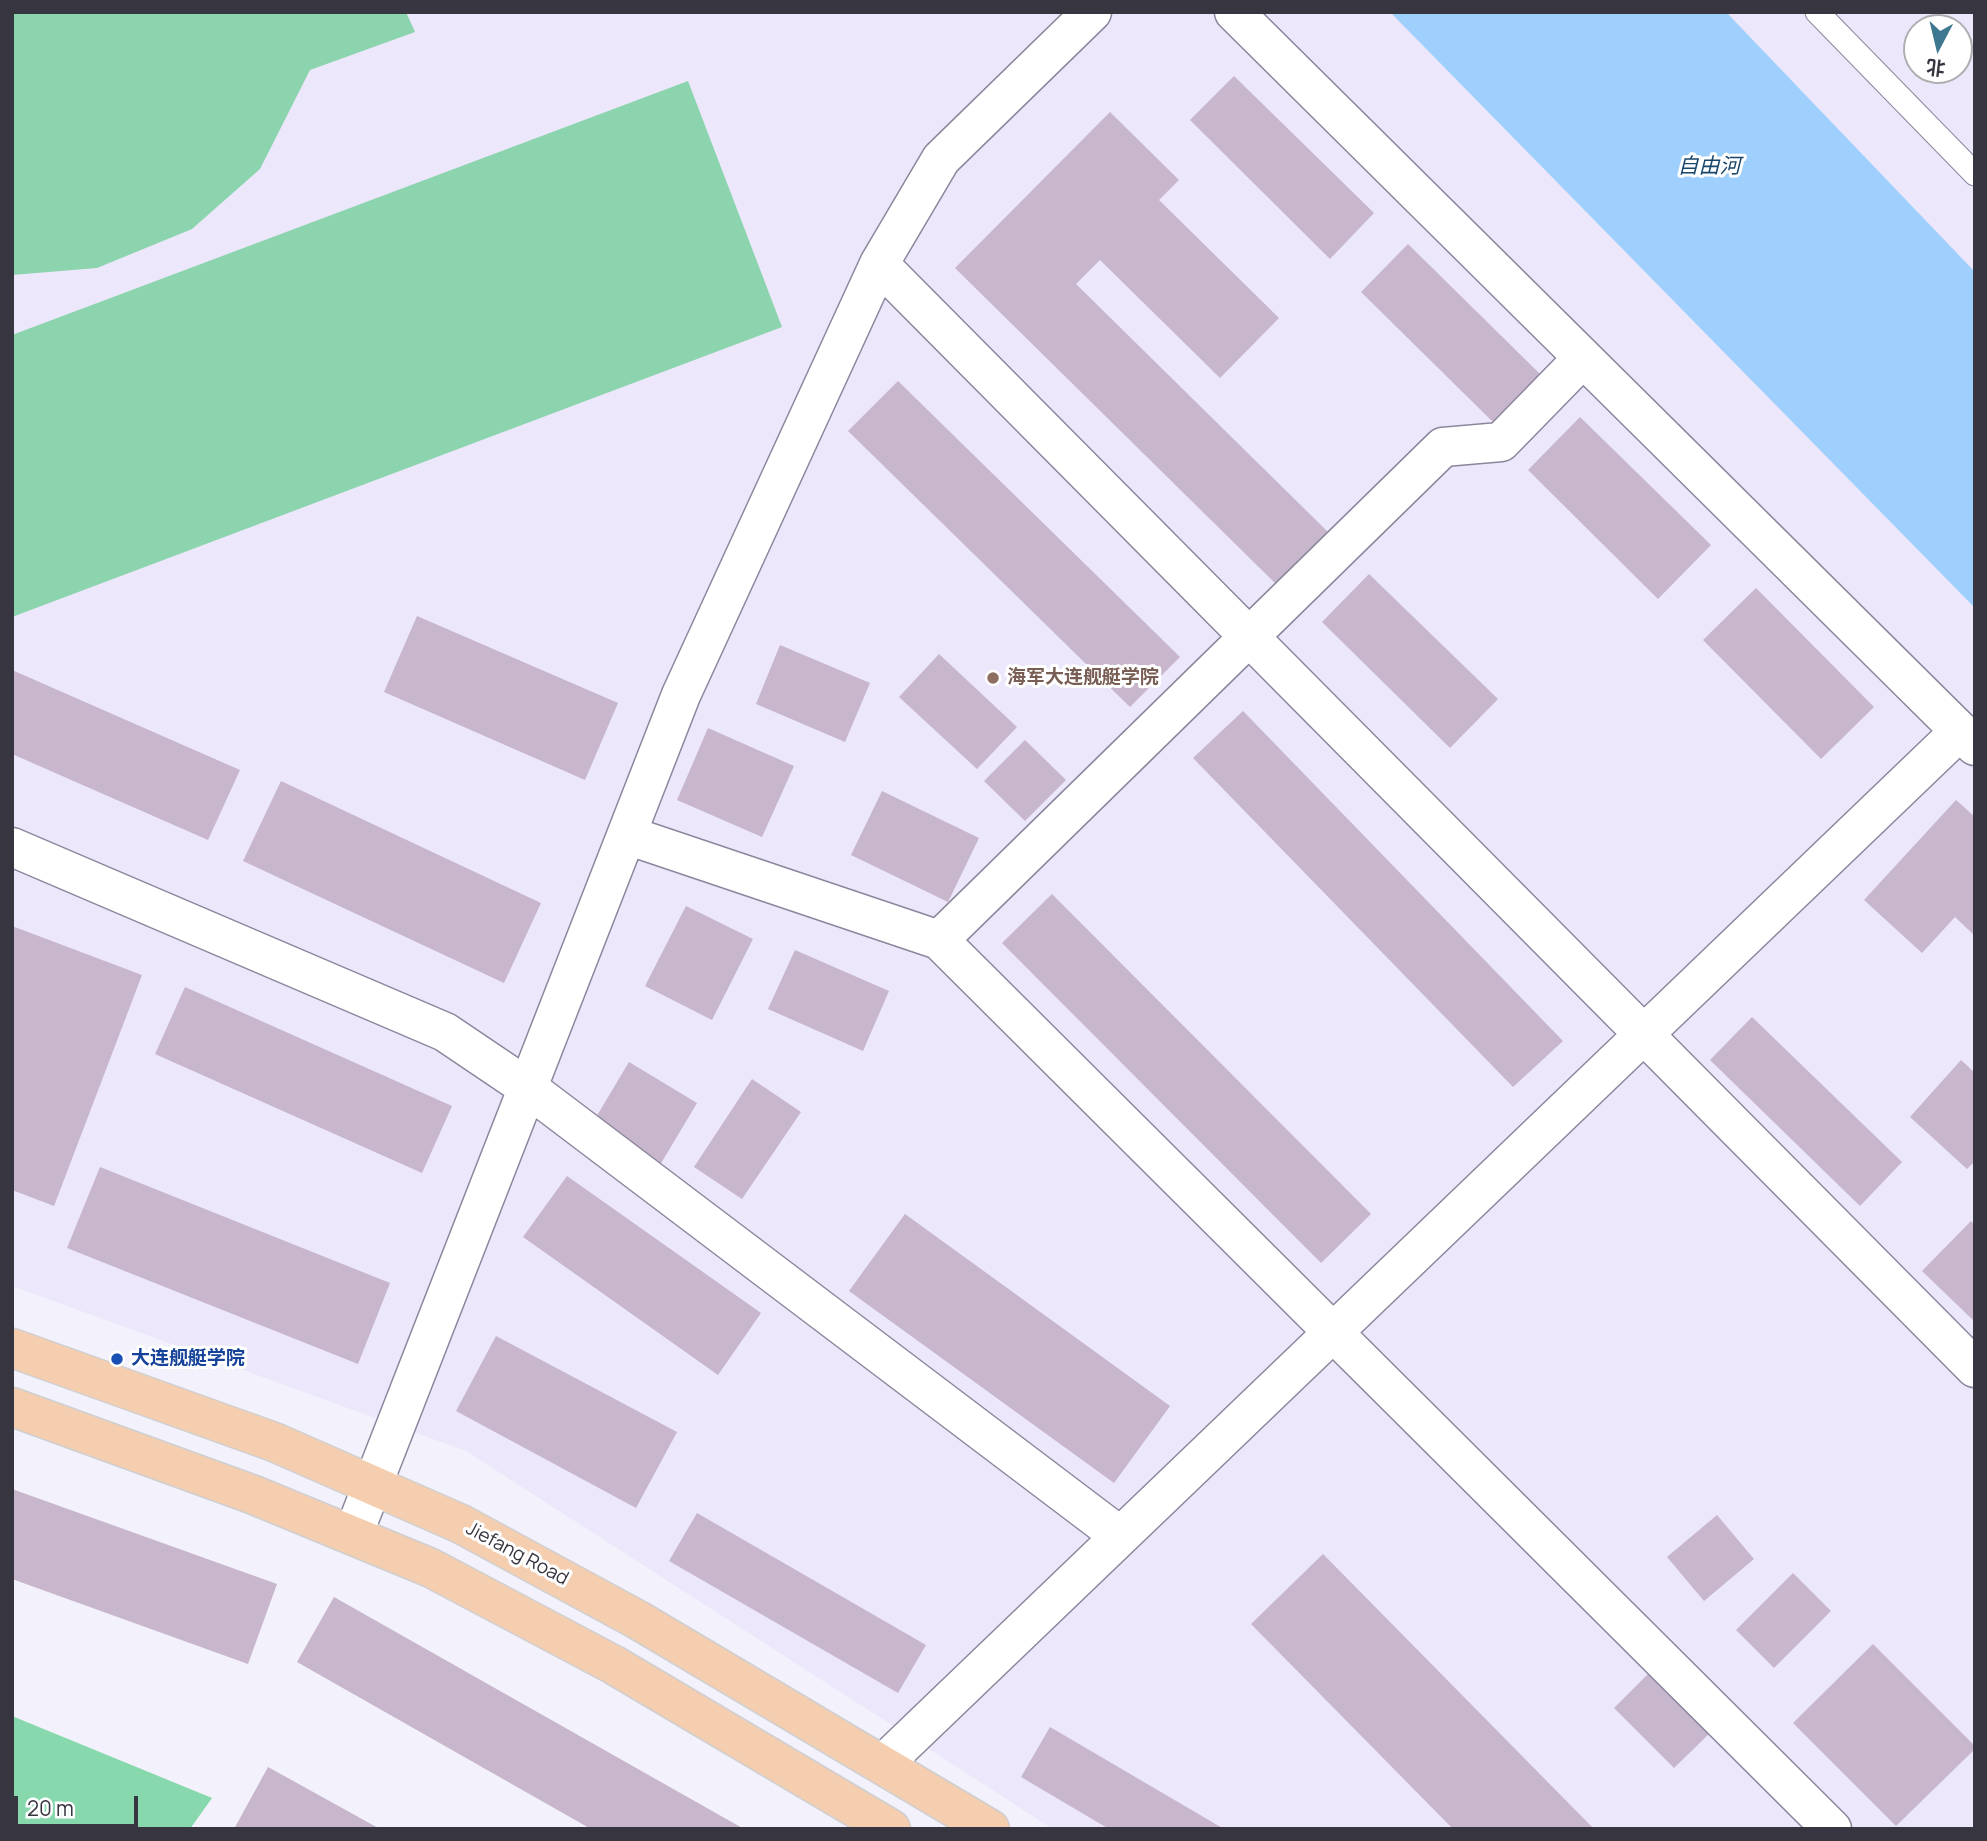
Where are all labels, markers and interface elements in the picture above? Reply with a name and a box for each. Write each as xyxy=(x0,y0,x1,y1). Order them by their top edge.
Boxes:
north arrow xyxy=(1903,14,1973,84)
text: 北 xyxy=(1925,54,1947,82)
water label: 自由河 xyxy=(1678,154,1740,180)
place label: 海军大连舰艇学院 xyxy=(1007,667,1159,689)
marker: 海军大连舰艇学院 xyxy=(985,670,1001,686)
place label: 大连舰艇学院 xyxy=(131,1348,245,1370)
marker: 大连舰艇学院 xyxy=(109,1351,125,1367)
street label: Jiefang Road xyxy=(462,1517,572,1591)
scale bar xyxy=(18,1782,142,1826)
text: 20 m xyxy=(27,1794,74,1822)

